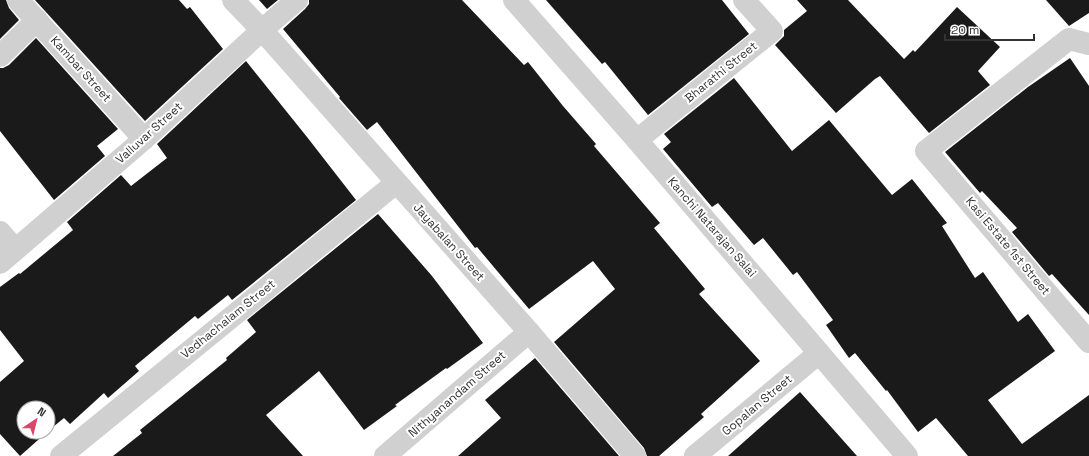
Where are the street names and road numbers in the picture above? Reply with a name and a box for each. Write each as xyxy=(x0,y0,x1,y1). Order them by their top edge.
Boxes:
street label: Kambar Street xyxy=(47,33,115,105)
street label: Bharathi Street xyxy=(682,38,760,106)
street label: Valluvar Street xyxy=(112,99,186,167)
street label: Kanchi Natarajan Salai xyxy=(664,174,760,280)
street label: Kasi Estate 1st Street xyxy=(962,194,1054,298)
street label: Jayabalan Street xyxy=(410,200,488,284)
street label: Vedhachalam Street xyxy=(177,276,279,362)
street label: Nithyanandam Street xyxy=(405,347,509,441)
street label: Gopalan Street xyxy=(719,371,795,439)

